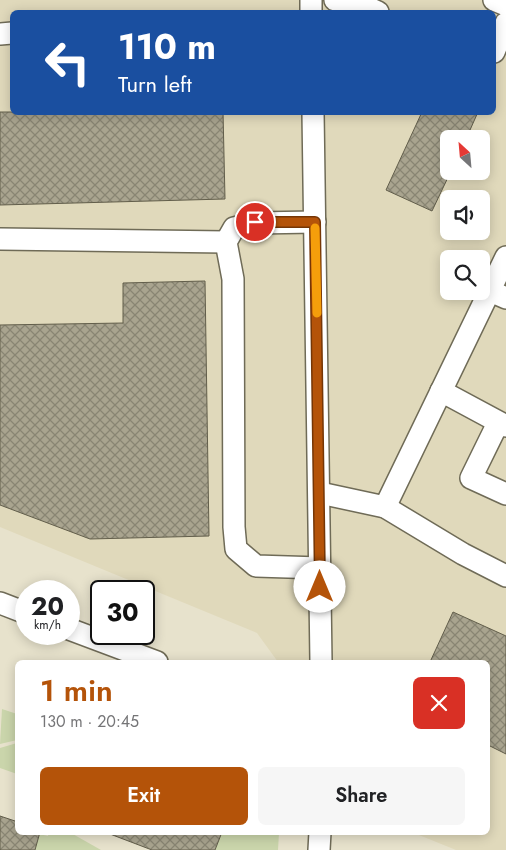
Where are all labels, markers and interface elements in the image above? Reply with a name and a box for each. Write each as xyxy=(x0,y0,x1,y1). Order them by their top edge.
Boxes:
text: 110 m xyxy=(118,22,216,72)
icon: left xyxy=(35,30,100,95)
text: Turn left xyxy=(118,68,192,100)
north arrow xyxy=(440,130,490,180)
map controls xyxy=(440,130,490,300)
button: sound xyxy=(440,190,490,240)
pin xyxy=(234,201,276,243)
icon: arrive xyxy=(241,208,269,236)
button: search xyxy=(440,250,490,300)
position arrow xyxy=(293,560,345,612)
speed limit sign: 30 xyxy=(90,580,155,645)
text: 20 xyxy=(31,588,64,624)
text: km/h xyxy=(34,616,61,634)
text: 1 min xyxy=(40,669,113,712)
button: close xyxy=(413,677,465,729)
text: 130 m · 20:45 xyxy=(40,710,139,733)
button: Exit xyxy=(40,767,248,825)
button: Share xyxy=(258,767,465,825)

